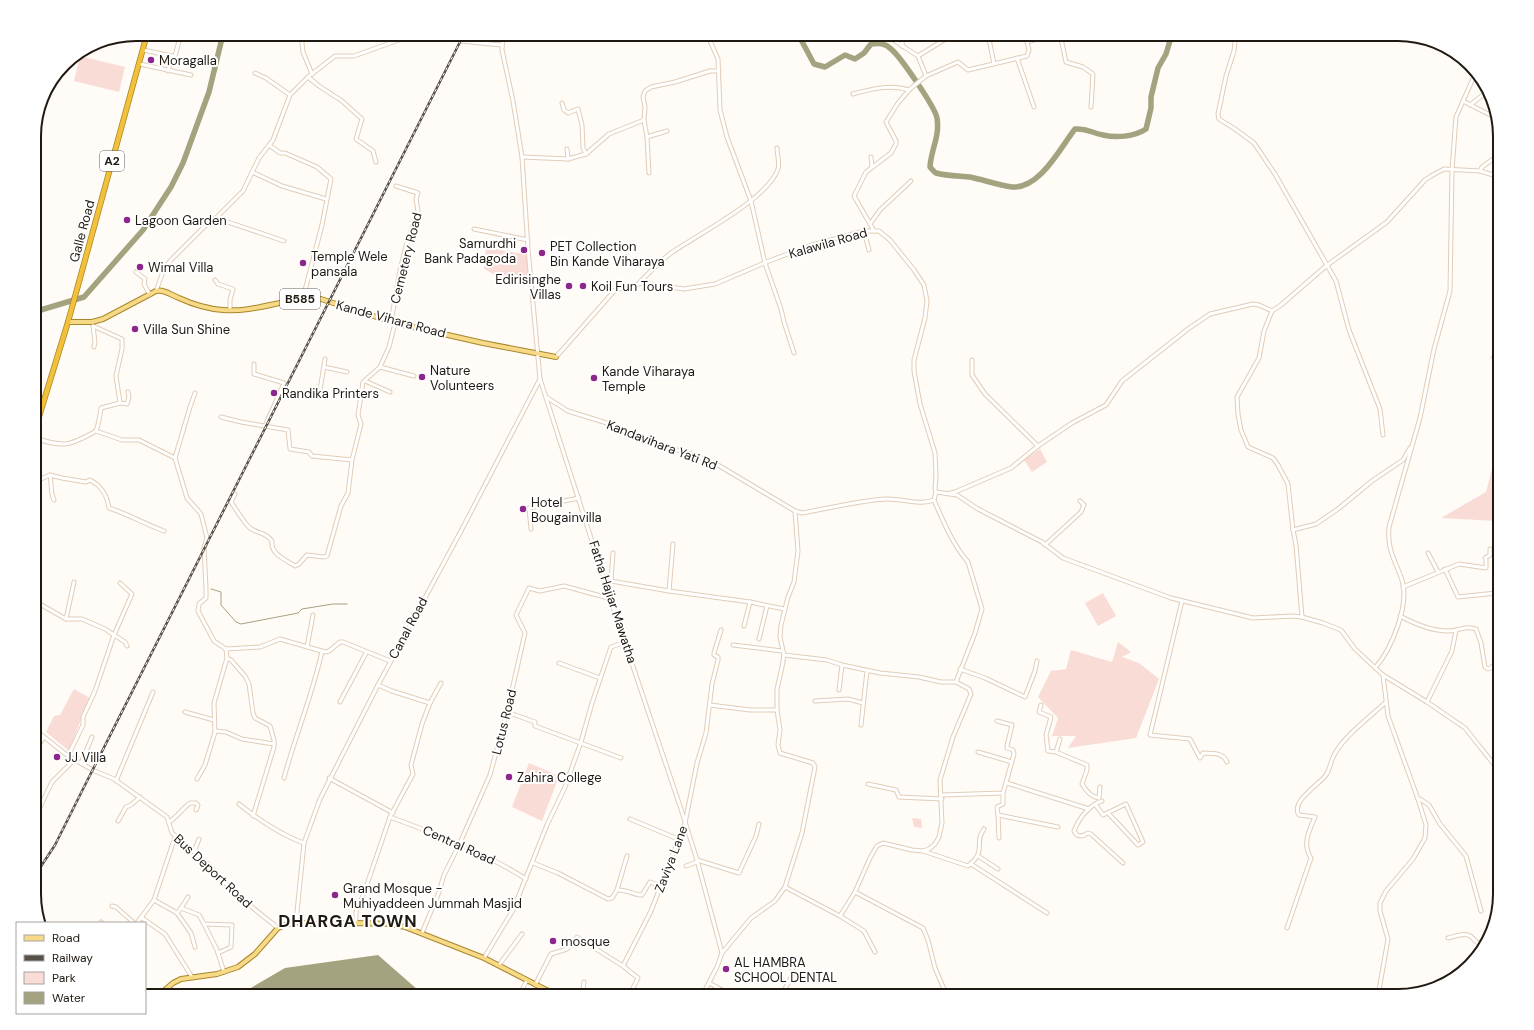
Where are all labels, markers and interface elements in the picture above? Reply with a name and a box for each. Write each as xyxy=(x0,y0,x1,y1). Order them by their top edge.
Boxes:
place label: Moragalla xyxy=(159,52,217,69)
marker: Moragalla xyxy=(146,55,156,65)
road number: A2 xyxy=(100,151,124,171)
street label: Galle Road xyxy=(66,198,98,264)
street label: Cemetery Road xyxy=(386,211,426,305)
place label: Lagoon Garden xyxy=(135,212,227,229)
marker: Lagoon Garden xyxy=(122,215,132,225)
street label: Kalawila Road xyxy=(787,224,869,262)
place label: Samurdhi Bank Padagoda xyxy=(424,235,516,267)
place label: PET Collection Bin Kande Viharaya xyxy=(550,238,665,270)
marker: Samurdhi Bank Padagoda xyxy=(519,245,529,255)
place label: Temple Wele pansala xyxy=(311,248,388,280)
marker: PET Collection Bin Kande Viharaya xyxy=(537,248,547,258)
marker: Temple Wele pansala xyxy=(298,258,308,268)
place label: Wimal Villa xyxy=(148,259,213,276)
marker: Wimal Villa xyxy=(135,262,145,272)
place label: Edirisinghe Villas xyxy=(495,271,561,303)
place label: Koil Fun Tours xyxy=(591,278,673,295)
marker: Edirisinghe Villas xyxy=(564,281,574,291)
marker: Koil Fun Tours xyxy=(578,281,588,291)
road number: B585 xyxy=(280,289,320,309)
street label: Kande Vihara Road xyxy=(334,296,448,342)
place label: Villa Sun Shine xyxy=(143,321,230,338)
marker: Villa Sun Shine xyxy=(130,324,140,334)
place label: Nature Volunteers xyxy=(430,362,494,394)
place label: Kande Viharaya Temple xyxy=(602,363,695,395)
marker: Nature Volunteers xyxy=(417,372,427,382)
marker: Kande Viharaya Temple xyxy=(589,373,599,383)
place label: Randika Printers xyxy=(282,385,379,402)
marker: Randika Printers xyxy=(269,388,279,398)
street label: Kandavihara Yati Rd xyxy=(604,416,720,474)
place label: Hotel Bougainvilla xyxy=(531,494,602,526)
marker: Hotel Bougainvilla xyxy=(518,504,528,514)
street label: Fatha Hajiar Mawatha xyxy=(585,538,641,666)
street label: Canal Road xyxy=(385,594,431,662)
street label: Lotus Road xyxy=(488,688,520,756)
place label: JJ Villa xyxy=(65,749,106,766)
marker: JJ Villa xyxy=(52,752,62,762)
place label: Zahira College xyxy=(517,769,602,786)
marker: Zahira College xyxy=(504,772,514,782)
street label: Central Road xyxy=(420,821,498,869)
street label: Zaviya Lane xyxy=(651,823,691,895)
street label: Bus Deport Road xyxy=(170,830,256,912)
place label: Grand Mosque - Muhiyaddeen Jummah Masjid xyxy=(343,880,522,912)
marker: Grand Mosque - Muhiyaddeen Jummah Masjid xyxy=(330,890,340,900)
district label: DHARGA TOWN xyxy=(278,910,418,932)
legend xyxy=(16,922,146,1014)
text: Road xyxy=(52,930,80,946)
place label: mosque xyxy=(561,933,610,950)
marker: mosque xyxy=(548,936,558,946)
text: Railway xyxy=(52,950,93,966)
place label: AL HAMBRA SCHOOL DENTAL xyxy=(734,954,837,986)
marker: AL HAMBRA SCHOOL DENTAL xyxy=(721,964,731,974)
text: Park xyxy=(52,970,76,986)
text: Water xyxy=(52,990,86,1006)

